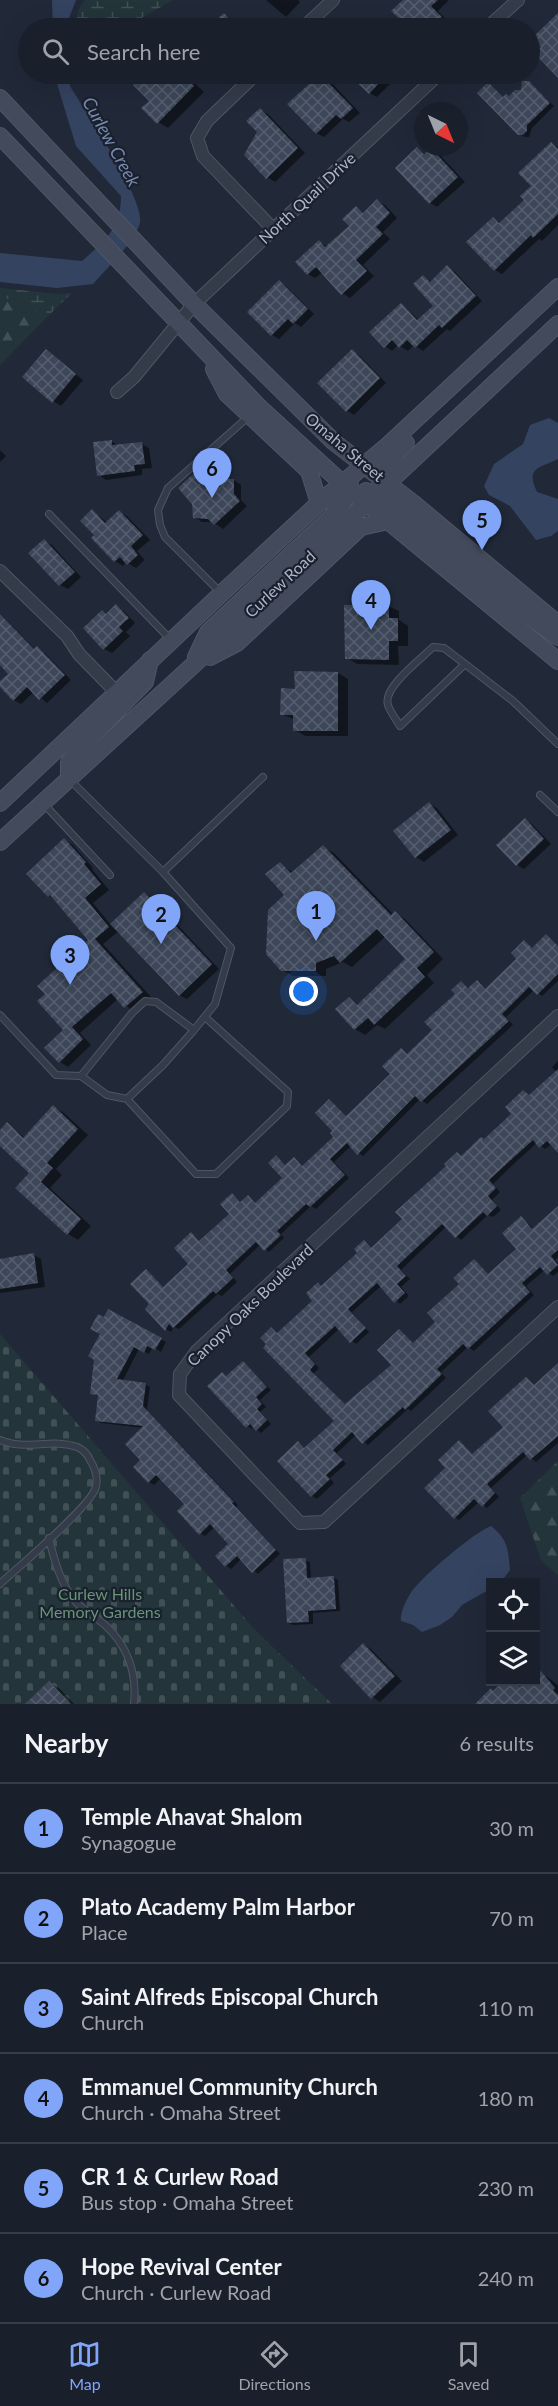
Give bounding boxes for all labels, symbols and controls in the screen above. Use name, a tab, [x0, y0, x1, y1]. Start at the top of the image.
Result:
search box	[18, 18, 540, 84]
icon: search	[39, 35, 72, 68]
text: Search here	[87, 38, 200, 65]
water label: Curlew Creek	[78, 93, 146, 191]
north arrow	[414, 102, 468, 156]
street label: North Quail Drive	[254, 148, 359, 247]
street label: Omaha Street	[302, 408, 389, 485]
pin: 6	[192, 448, 232, 498]
pin: 5	[462, 500, 502, 550]
street label: Curlew Road	[241, 546, 319, 621]
pin: 4	[352, 580, 391, 630]
pin: 1	[296, 892, 336, 941]
pin: 2	[142, 894, 180, 944]
pin: 3	[50, 936, 90, 985]
your location	[289, 977, 318, 1006]
street label: Canopy Oaks Boulevard	[183, 1240, 317, 1370]
map controls	[486, 1578, 540, 1686]
button: locate	[486, 1578, 540, 1632]
park label: Curlew Hills Memory Gardens	[39, 1584, 161, 1621]
button: layers	[486, 1632, 540, 1686]
text: Nearby	[24, 1727, 109, 1759]
text: 6 results	[459, 1731, 534, 1755]
text: Temple Ahavat Shalom	[81, 1803, 303, 1830]
text: 1	[38, 1816, 49, 1840]
text: 30 m	[489, 1816, 534, 1840]
text: Synagogue	[81, 1830, 176, 1854]
text: Plato Academy Palm Harbor	[81, 1893, 355, 1920]
text: 2	[38, 1906, 49, 1930]
text: 70 m	[489, 1906, 534, 1930]
text: Place	[81, 1920, 128, 1944]
text: Saint Alfreds Episcopal Church	[81, 1983, 378, 2010]
text: 3	[38, 1996, 49, 2020]
text: 110 m	[478, 1996, 534, 2020]
text: Church	[81, 2010, 144, 2034]
text: Emmanuel Community Church	[81, 2073, 378, 2100]
text: 4	[38, 2086, 49, 2110]
text: 180 m	[478, 2086, 534, 2110]
text: Church · Omaha Street	[81, 2100, 281, 2124]
text: CR 1 & Curlew Road	[81, 2163, 279, 2190]
text: 5	[38, 2176, 49, 2200]
text: 230 m	[478, 2176, 534, 2200]
text: Bus stop · Omaha Street	[81, 2190, 294, 2214]
text: Hope Revival Center	[81, 2253, 282, 2280]
text: 6	[38, 2266, 49, 2290]
text: 240 m	[478, 2266, 534, 2290]
text: Church · Curlew Road	[81, 2280, 271, 2304]
tab: Map	[68, 2338, 101, 2393]
tab: Directions	[238, 2338, 311, 2393]
tab: Saved	[448, 2338, 489, 2393]

